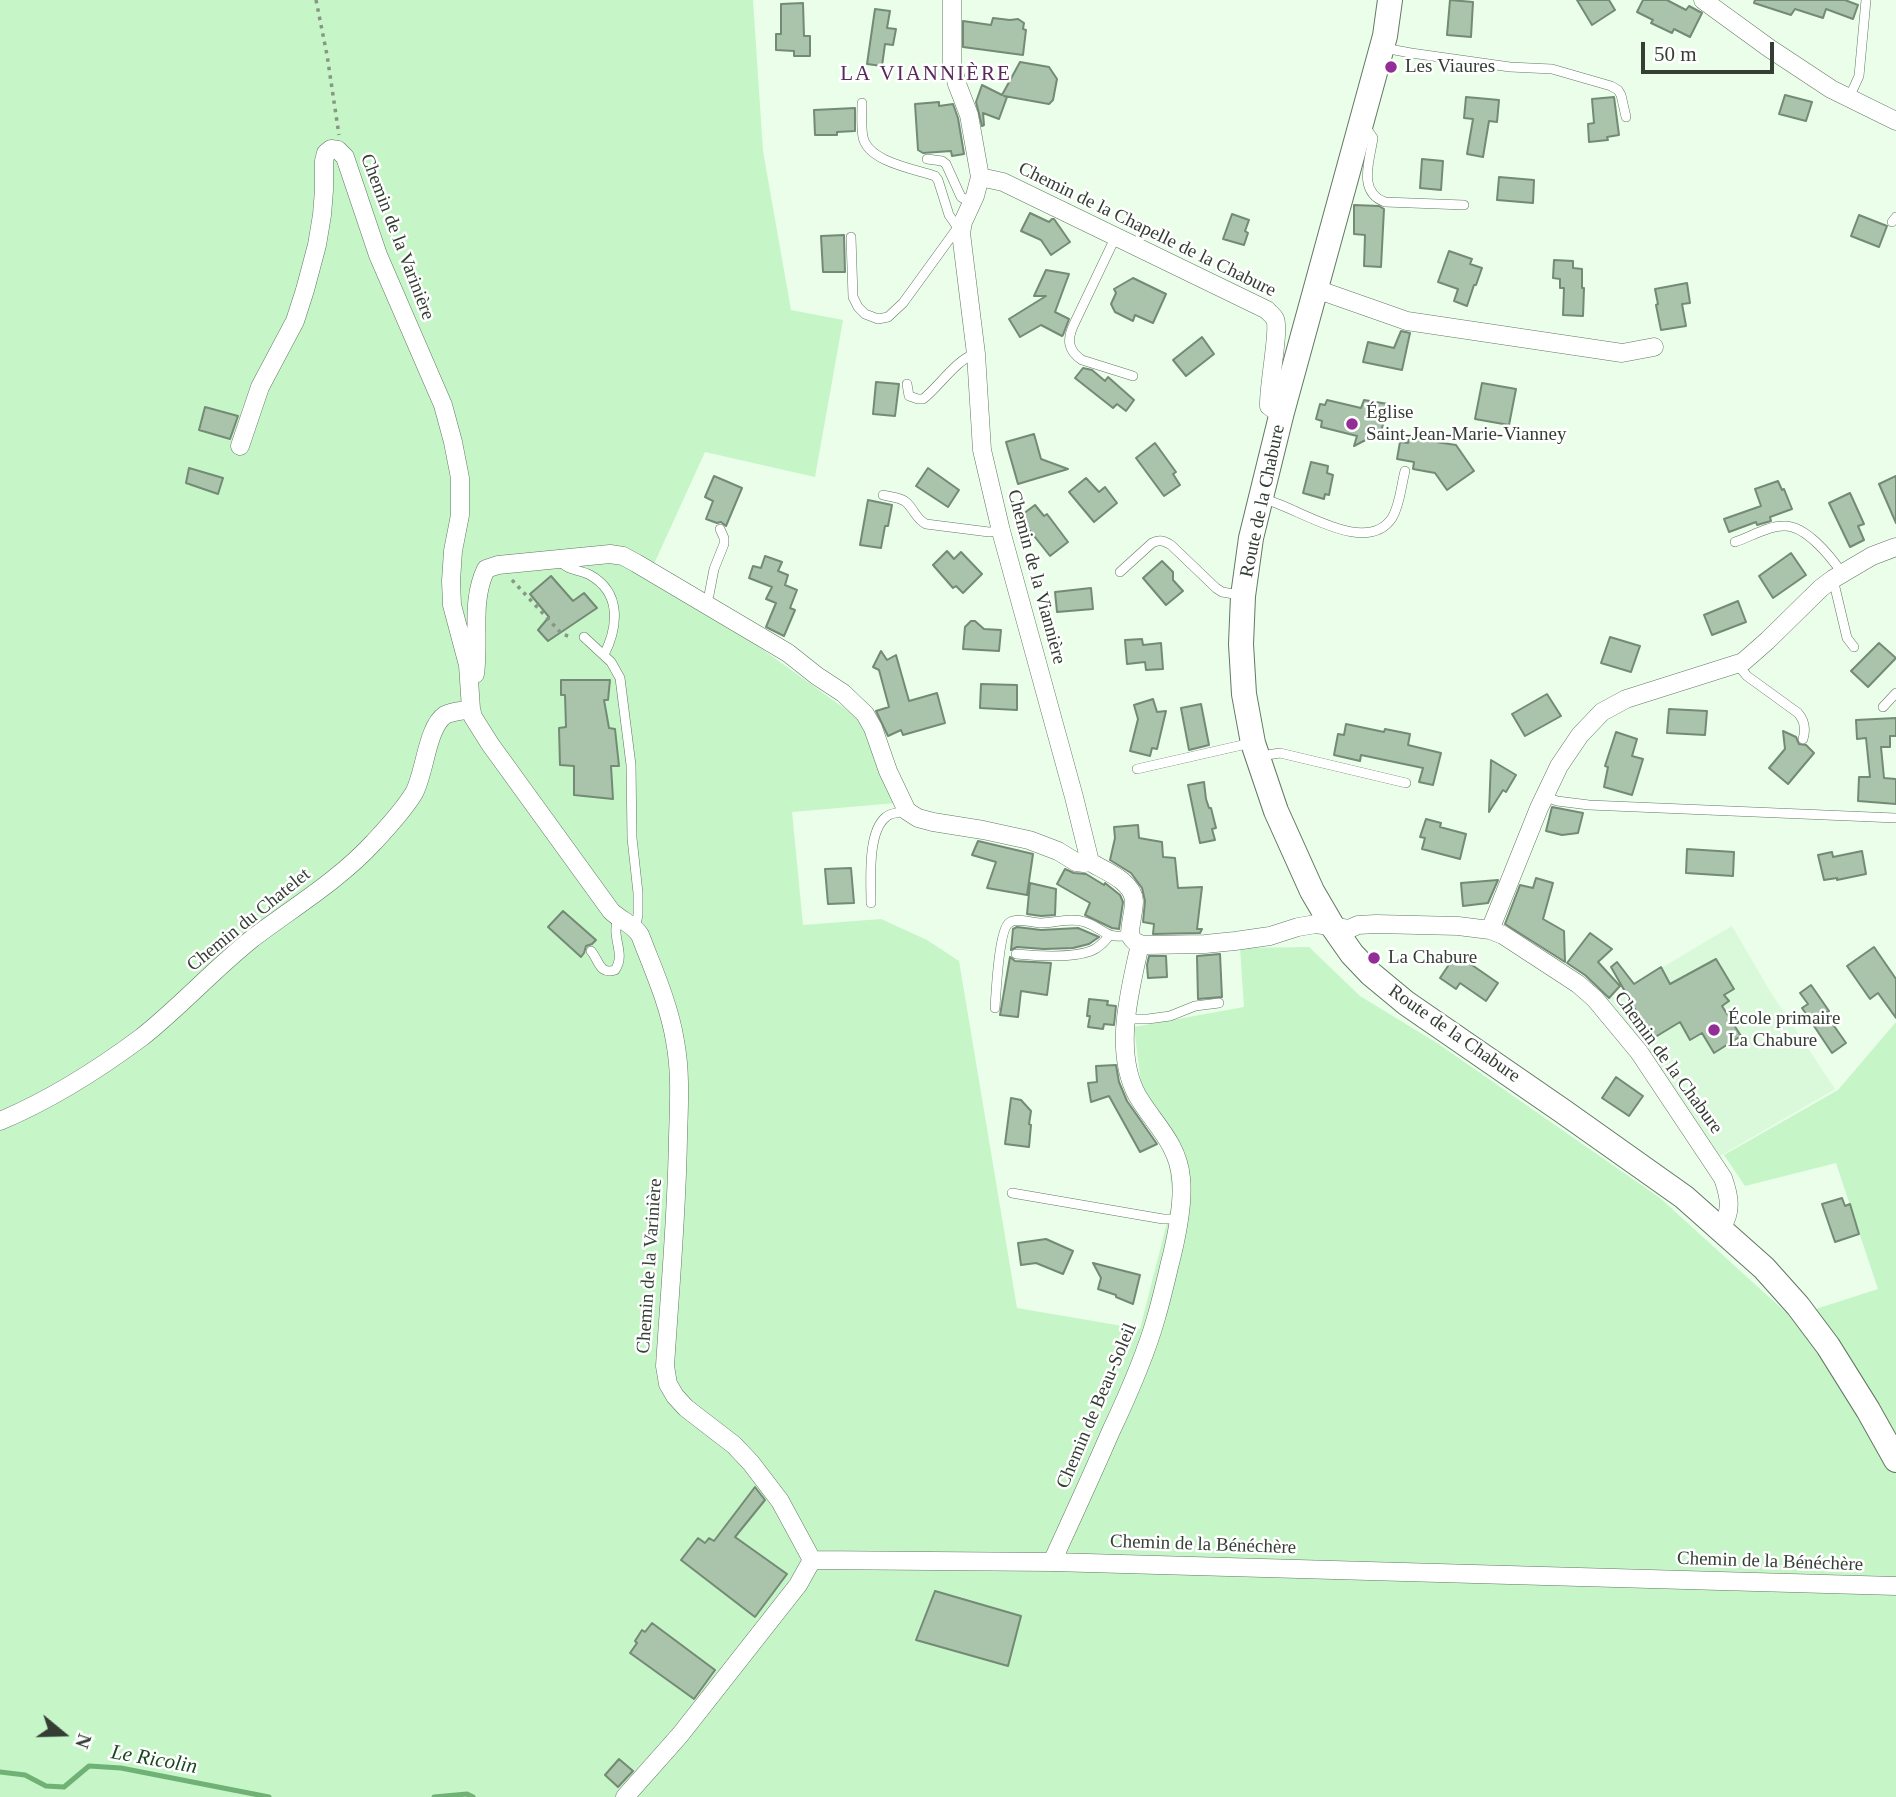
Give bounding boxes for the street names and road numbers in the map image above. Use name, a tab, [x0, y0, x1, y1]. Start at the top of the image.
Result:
street label: Chemin de la Varinière	[355, 151, 439, 323]
street label: Chemin de la Chapelle de la Chabure	[1014, 158, 1280, 302]
street label: Route de la Chabure	[1236, 423, 1290, 579]
street label: Chemin de la Viannière	[1002, 487, 1070, 667]
street label: Chemin du Chatelet	[183, 863, 315, 977]
street label: Route de la Chabure	[1384, 980, 1524, 1088]
street label: Chemin de la Chabure	[1609, 987, 1727, 1139]
street label: Chemin de la Varinière	[633, 1178, 667, 1354]
street label: Chemin de Beau-Soleil	[1052, 1320, 1142, 1492]
street label: Chemin de la Bénéchère	[1110, 1530, 1296, 1560]
street label: Chemin de la Bénéchère	[1677, 1547, 1863, 1577]

